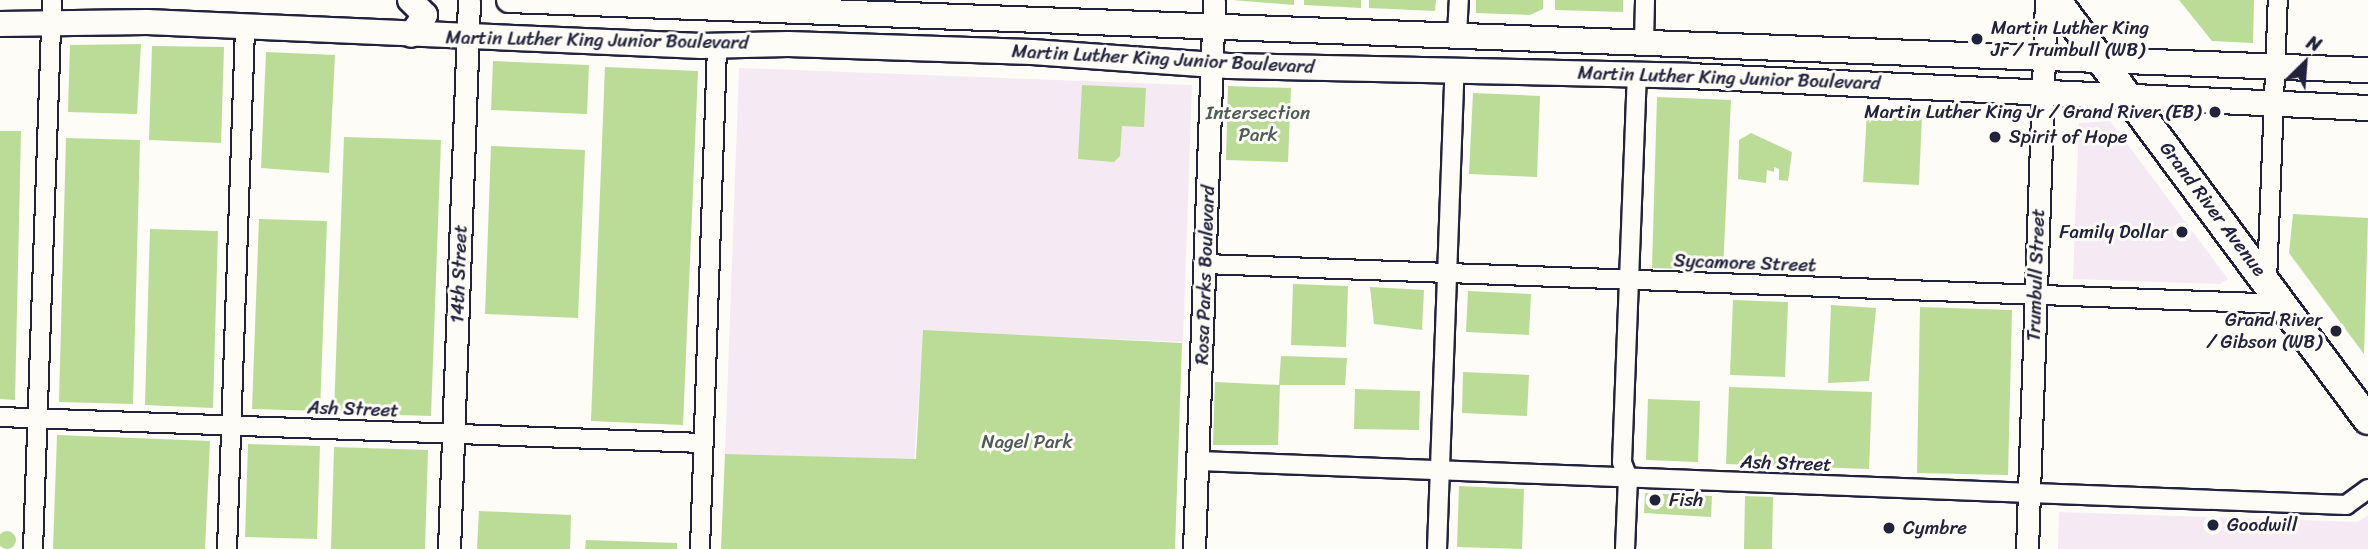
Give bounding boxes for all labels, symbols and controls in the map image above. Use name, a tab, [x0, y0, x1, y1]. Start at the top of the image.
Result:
place label: Martin Luther King Jr / Trumbull (WB)	[1991, 17, 2149, 61]
street label: Martin Luther King Junior Boulevard	[446, 26, 748, 54]
text: N	[2301, 26, 2327, 61]
north arrow	[2270, 28, 2340, 98]
marker: Martin Luther King Jr / Trumbull (WB)	[1969, 31, 1985, 47]
street label: Martin Luther King Junior Boulevard	[1012, 40, 1314, 78]
street label: Martin Luther King Junior Boulevard	[1578, 61, 1880, 95]
place label: Martin Luther King Jr / Grand River (EB)	[1864, 101, 2201, 123]
park label: Intersection Park	[1206, 102, 1310, 146]
marker: Martin Luther King Jr / Grand River (EB)	[2207, 104, 2223, 120]
place label: Spirit of Hope	[2009, 126, 2128, 148]
marker: Spirit of Hope	[1987, 129, 2003, 145]
street label: Grand River Avenue	[2155, 137, 2271, 281]
street label: Rosa Parks Boulevard	[1190, 185, 1220, 365]
street label: Trumbull Street	[2022, 208, 2050, 342]
place label: Family Dollar	[2059, 221, 2168, 243]
street label: 14th Street	[446, 224, 472, 324]
marker: Family Dollar	[2174, 224, 2190, 240]
street label: Sycamore Street	[1674, 249, 1816, 277]
place label: Grand River / Gibson (WB)	[2206, 309, 2322, 353]
marker: Grand River / Gibson (WB)	[2328, 323, 2344, 339]
street label: Ash Street	[307, 396, 399, 422]
park label: Nagel Park	[981, 431, 1073, 453]
street label: Ash Street	[1740, 450, 1832, 476]
place label: Fish	[1669, 489, 1703, 511]
marker: Fish	[1647, 492, 1663, 508]
place label: Goodwill	[2227, 514, 2297, 536]
place label: Cymbre	[1903, 517, 1967, 539]
marker: Goodwill	[2205, 517, 2221, 533]
marker: Cymbre	[1881, 520, 1897, 536]

